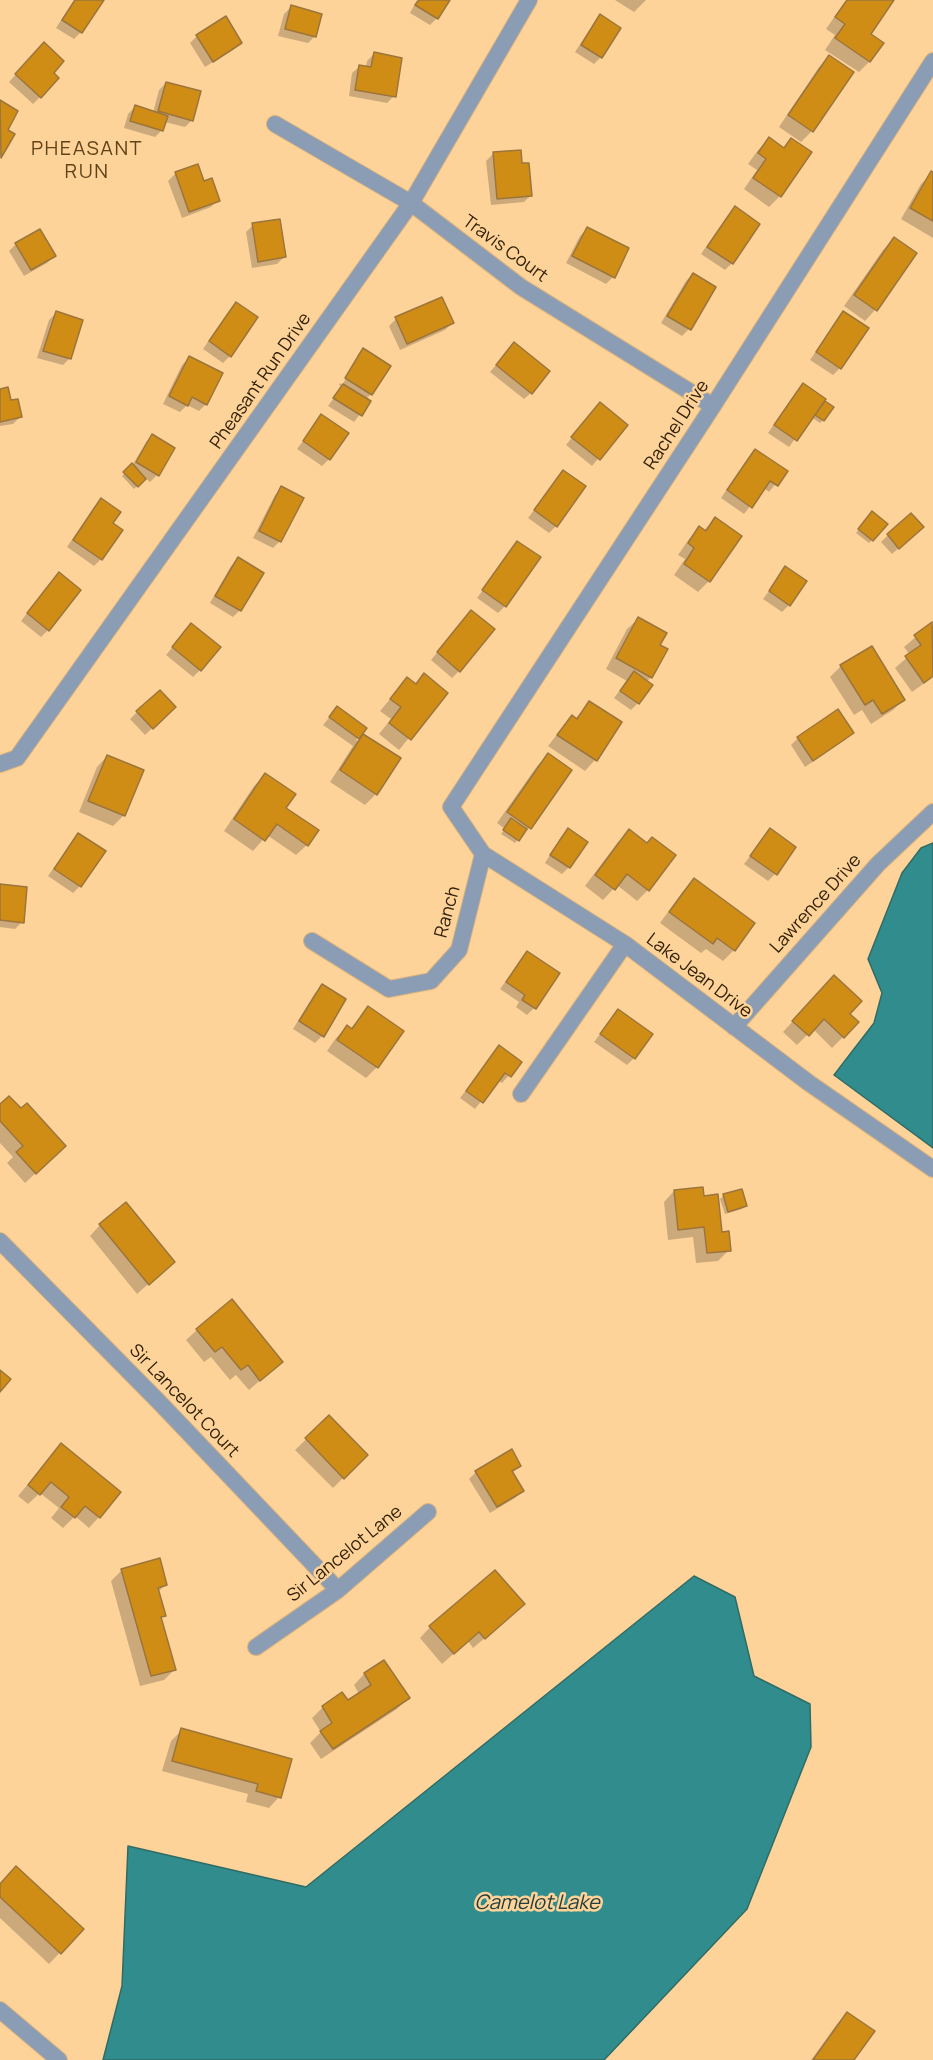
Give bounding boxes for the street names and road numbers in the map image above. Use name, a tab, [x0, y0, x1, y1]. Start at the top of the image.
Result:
street label: Travis Court	[458, 211, 552, 287]
street label: Pheasant Run Drive	[206, 309, 316, 453]
street label: Rachel Drive	[640, 376, 714, 474]
street label: Lawrence Drive	[766, 850, 866, 958]
street label: Ranch	[431, 884, 465, 940]
street label: Lake Jean Drive	[642, 929, 756, 1023]
street label: Sir Lancelot Court	[124, 1340, 244, 1462]
street label: Sir Lancelot Lane	[283, 1501, 407, 1607]

